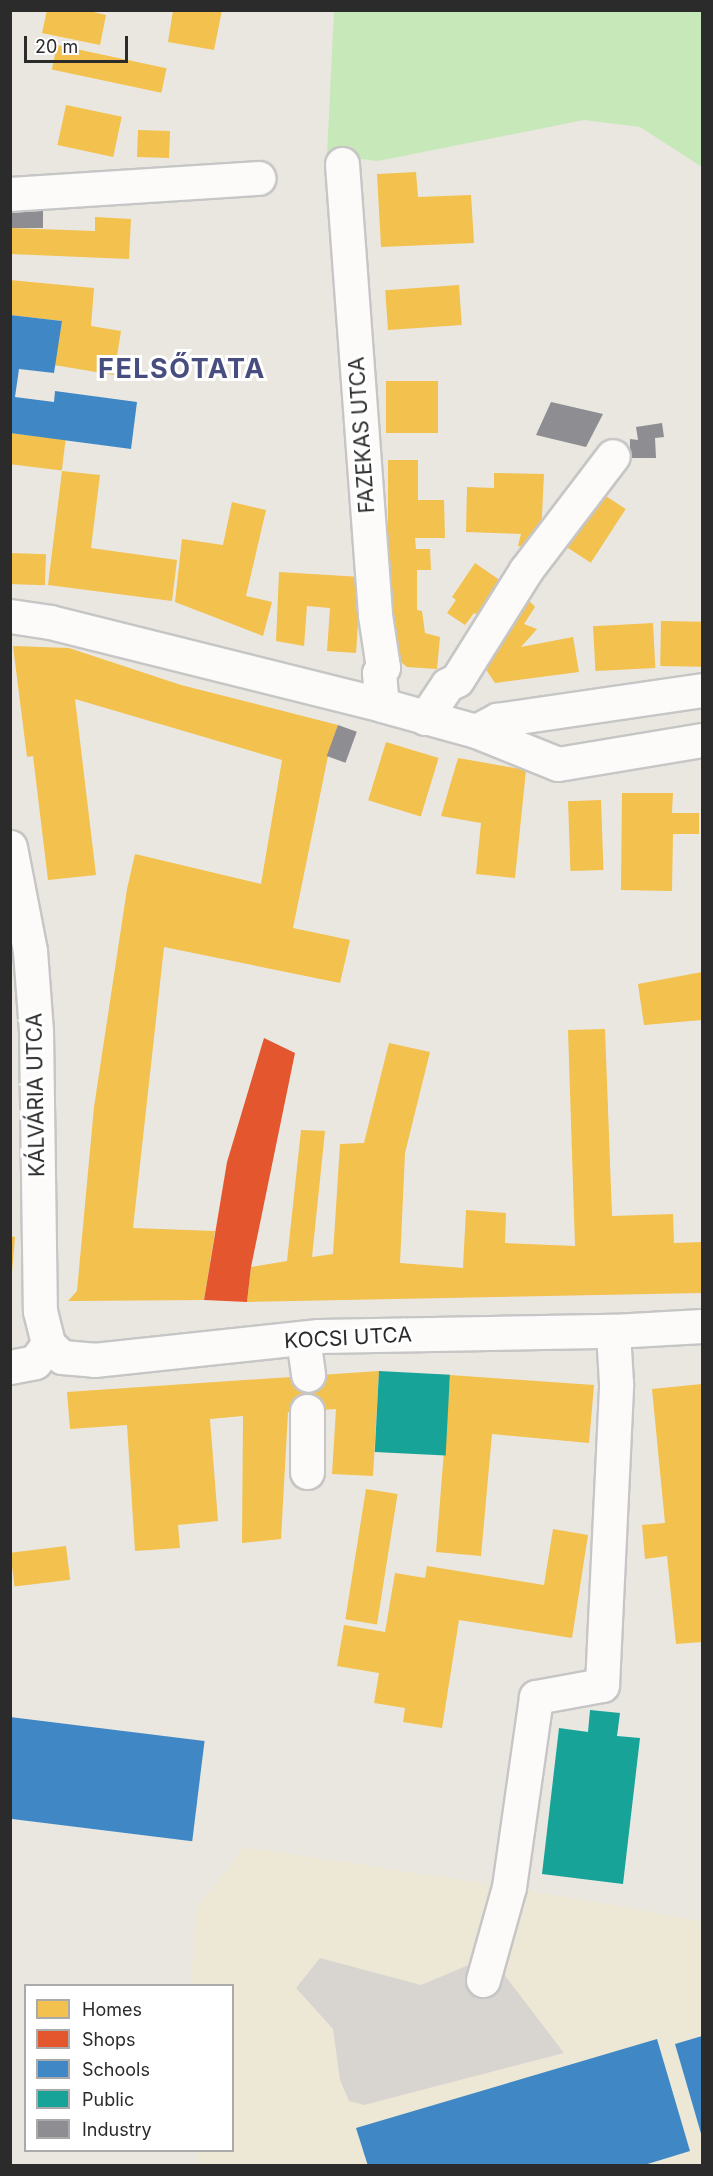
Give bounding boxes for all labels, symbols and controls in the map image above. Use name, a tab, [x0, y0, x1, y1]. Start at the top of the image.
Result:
scale bar	[27, 24, 130, 62]
text: 20 m	[35, 36, 78, 57]
district label: FELSŐTATA	[98, 353, 266, 385]
street label: FAZEKAS UTCA	[344, 356, 380, 514]
street label: KÁLVÁRIA UTCA	[22, 1013, 50, 1177]
street label: KOCSI UTCA	[284, 1322, 412, 1354]
legend	[24, 1984, 234, 2152]
text: Homes	[82, 1999, 142, 2020]
text: Shops	[82, 2029, 136, 2050]
text: Schools	[82, 2059, 150, 2080]
text: Public	[82, 2089, 134, 2110]
text: Industry	[82, 2119, 152, 2140]

